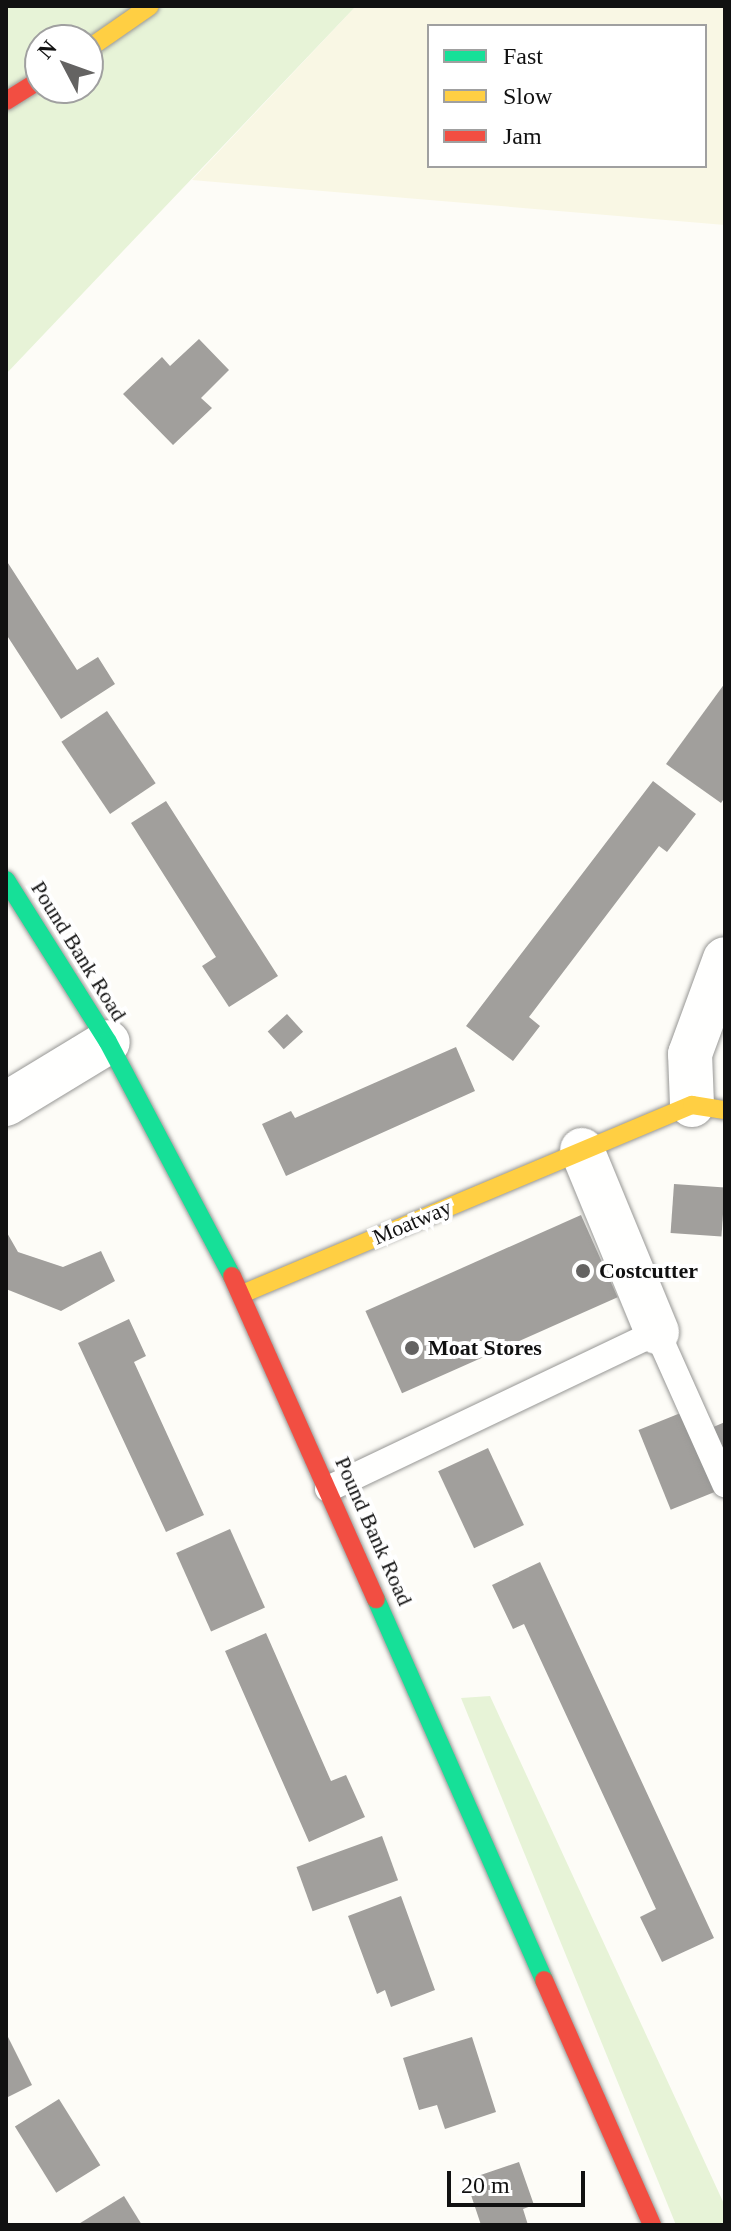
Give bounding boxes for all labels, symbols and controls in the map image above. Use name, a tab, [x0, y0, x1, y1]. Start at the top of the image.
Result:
north arrow	[24, 24, 104, 104]
legend	[427, 24, 707, 168]
text: N	[32, 35, 62, 63]
text: Fast	[503, 43, 543, 69]
text: Slow	[503, 83, 552, 109]
text: Jam	[503, 123, 542, 149]
street label: Pound Bank Road	[25, 876, 133, 1026]
street label: Moatway	[369, 1194, 455, 1250]
place label: Costcutter	[599, 1258, 698, 1284]
marker: Costcutter	[574, 1262, 592, 1280]
place label: Moat Stores	[428, 1335, 542, 1361]
marker: Moat Stores	[403, 1339, 421, 1357]
street label: Pound Bank Road	[329, 1452, 419, 1610]
scale bar	[451, 2155, 589, 2205]
text: 20 m	[461, 2172, 510, 2198]

